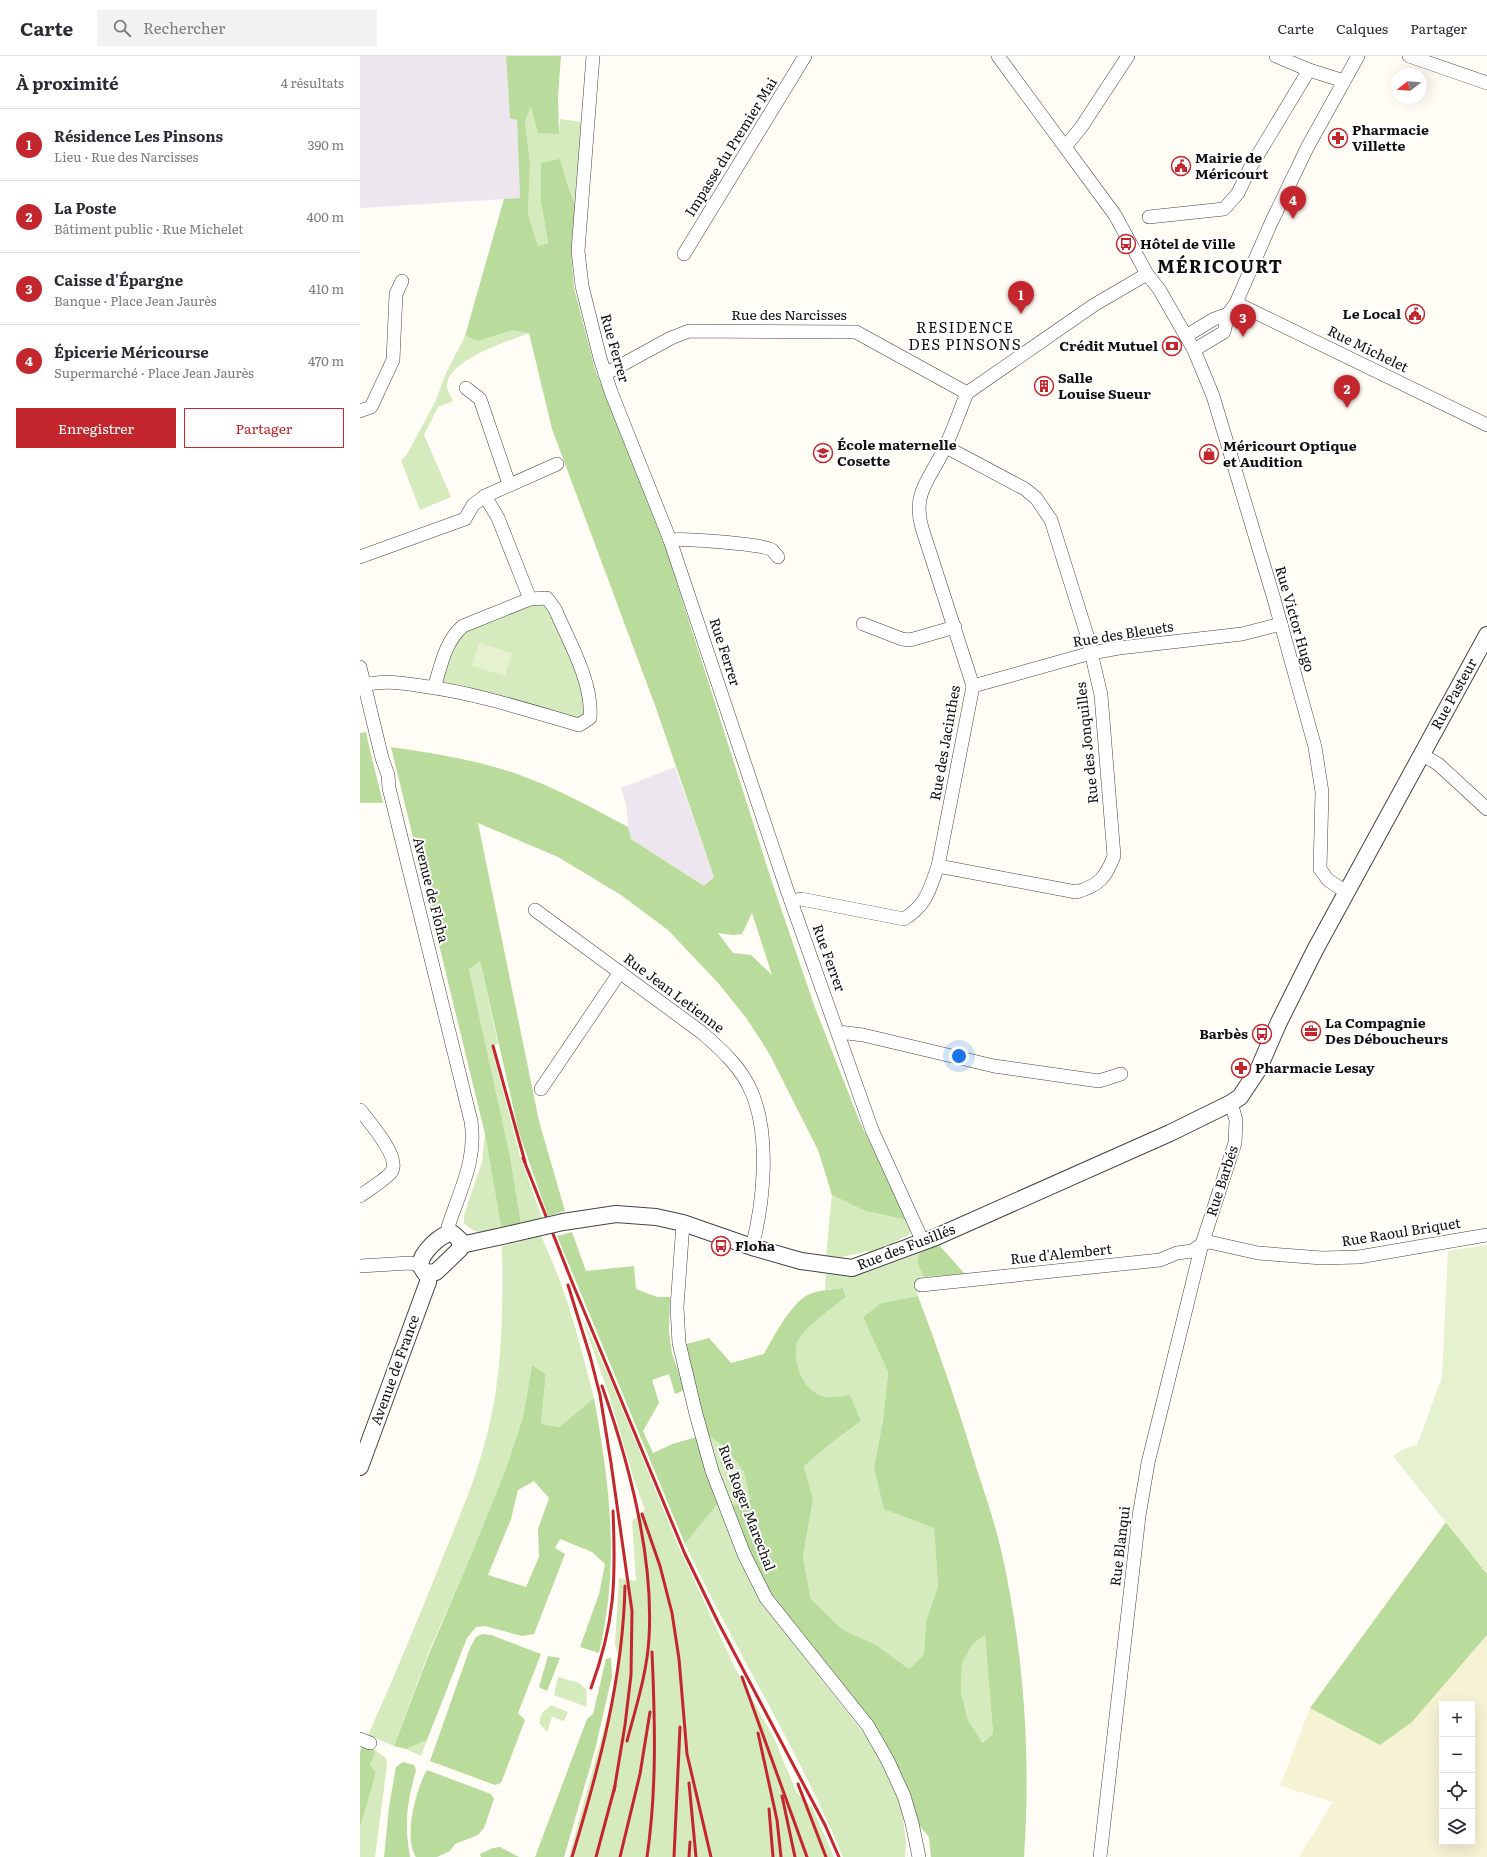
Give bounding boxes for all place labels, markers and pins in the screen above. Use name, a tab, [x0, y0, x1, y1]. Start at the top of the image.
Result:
place label: Pharmacie Villette	[1352, 119, 1429, 155]
pharmacy icon: Pharmacie Villette	[1327, 127, 1349, 149]
place label: Mairie de Méricourt	[1195, 147, 1269, 183]
public building icon: Mairie de Méricourt	[1170, 155, 1192, 177]
pin: 4	[1280, 186, 1306, 219]
bus stop icon: Hôtel de Ville	[1115, 233, 1137, 255]
place label: Hôtel de Ville	[1140, 233, 1236, 253]
pin: 1	[1008, 281, 1034, 314]
place label: Le Local	[1343, 303, 1401, 323]
public building icon: Le Local	[1404, 303, 1426, 325]
pin: 3	[1230, 304, 1256, 337]
place label: Crédit Mutuel	[1059, 335, 1158, 355]
bank icon: Crédit Mutuel	[1161, 335, 1183, 357]
place label: Salle Louise Sueur	[1058, 367, 1151, 403]
building icon: Salle Louise Sueur	[1033, 375, 1055, 397]
pin: 2	[1334, 375, 1360, 408]
place label: École maternelle Cosette	[837, 434, 957, 470]
place label: Méricourt Optique et Audition	[1223, 435, 1357, 471]
school or university icon: École maternelle Cosette	[812, 442, 834, 464]
shop icon: Méricourt Optique et Audition	[1198, 443, 1220, 465]
place label: La Compagnie Des Déboucheurs	[1325, 1012, 1448, 1048]
office icon: La Compagnie Des Déboucheurs	[1300, 1020, 1322, 1042]
place label: Barbès	[1199, 1023, 1248, 1043]
bus stop icon: Barbès	[1251, 1023, 1273, 1045]
pharmacy icon: Pharmacie Lesay	[1230, 1057, 1252, 1079]
place label: Pharmacie Lesay	[1255, 1057, 1375, 1077]
bus stop icon: Floha	[710, 1235, 732, 1257]
place label: Floha	[735, 1235, 776, 1255]

